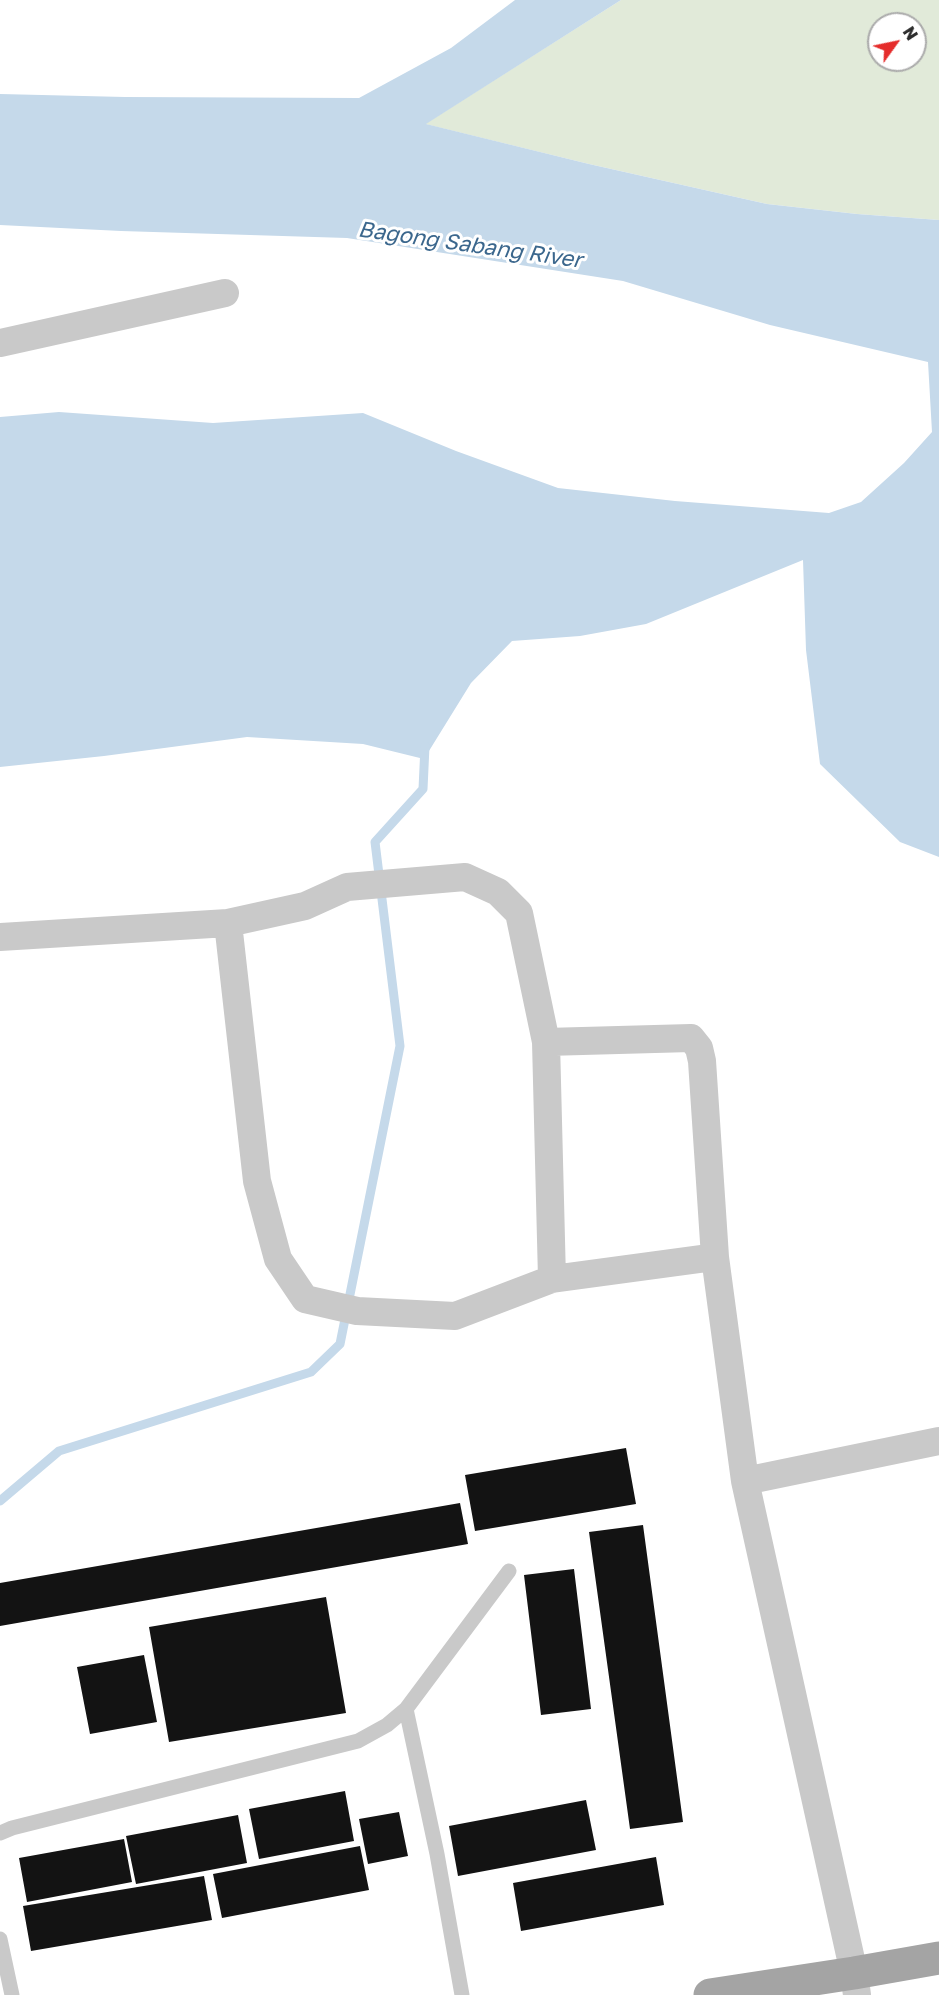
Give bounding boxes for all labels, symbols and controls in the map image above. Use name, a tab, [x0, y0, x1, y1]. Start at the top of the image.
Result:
north arrow	[867, 12, 927, 72]
text: N	[899, 23, 922, 44]
water label: Bagong Sabang River	[356, 216, 584, 274]

